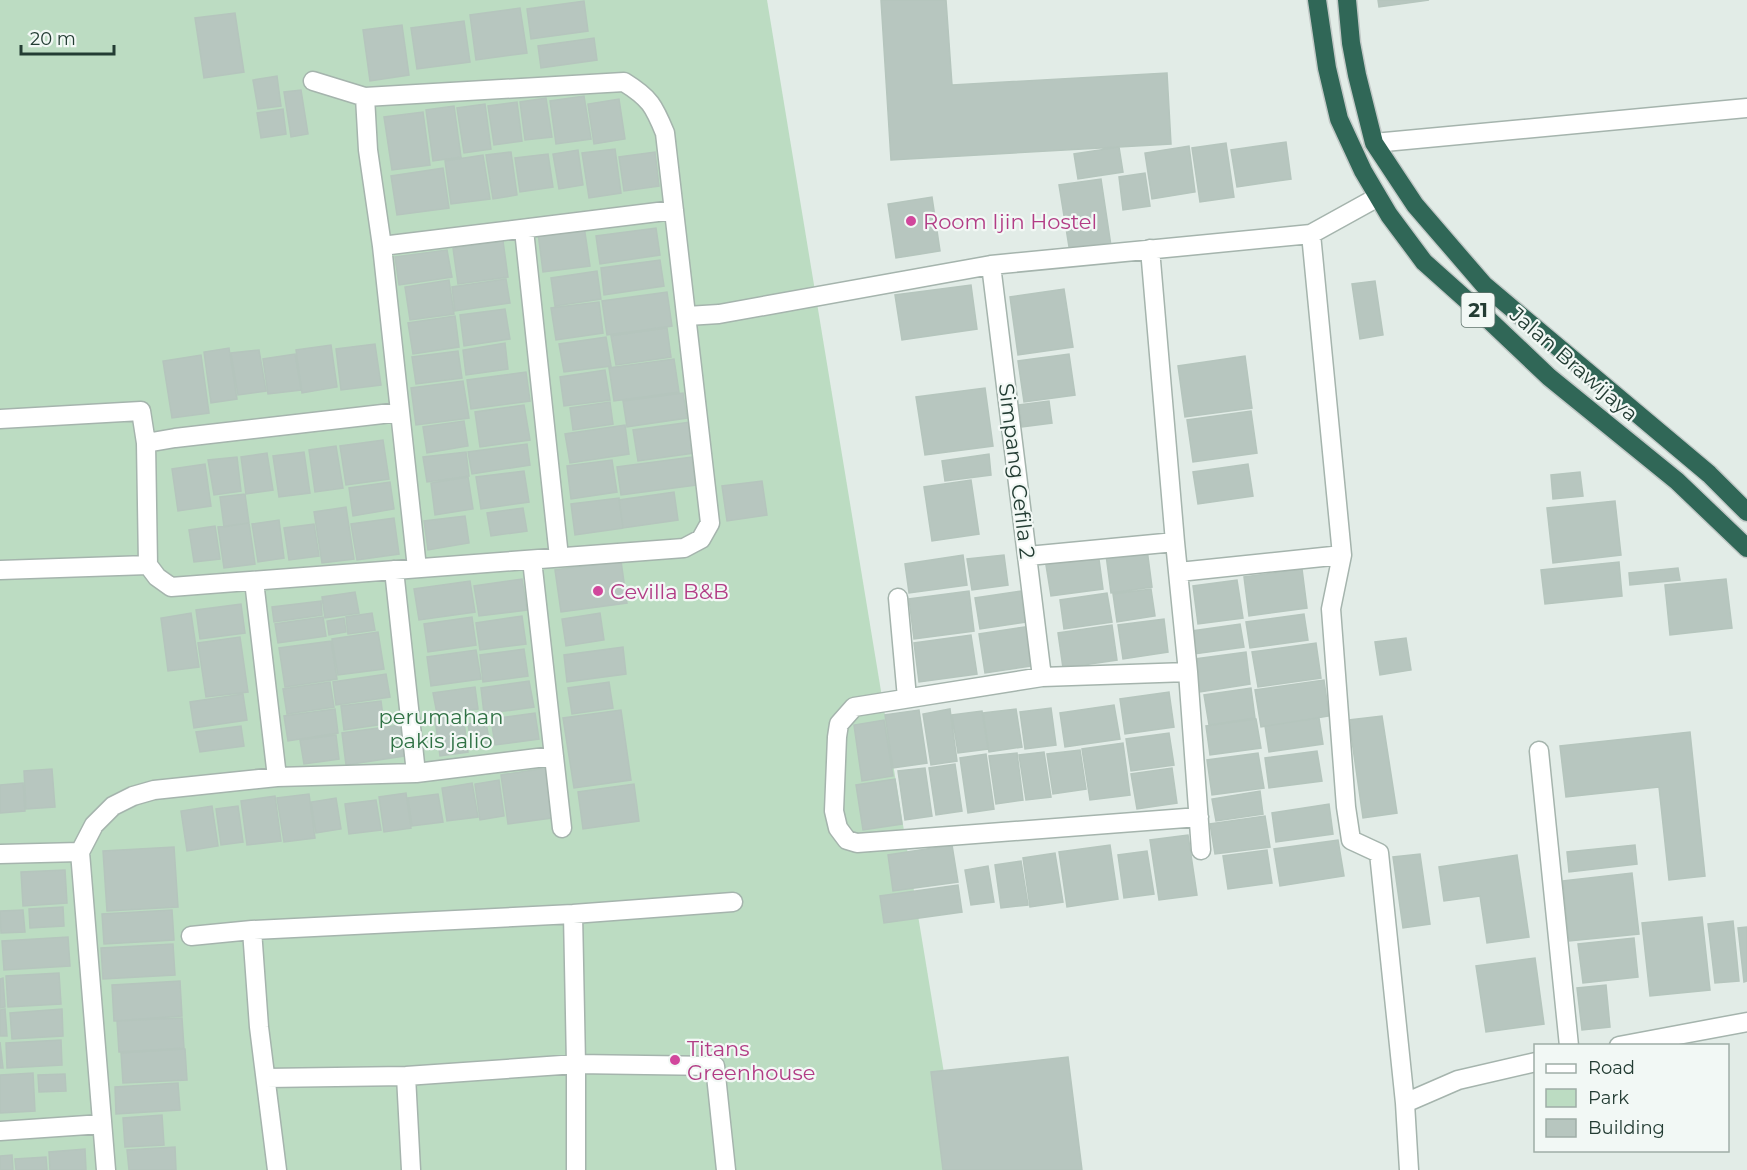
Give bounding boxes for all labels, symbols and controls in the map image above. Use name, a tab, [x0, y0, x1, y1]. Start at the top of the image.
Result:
scale bar	[21, 18, 114, 56]
text: 20 m	[30, 28, 76, 50]
place label: Room Ijin Hostel	[923, 209, 1097, 234]
marker: Room Ijin Hostel	[904, 214, 918, 228]
road number: 21	[1462, 293, 1494, 327]
street label: Jalan Brawijaya	[1504, 301, 1643, 426]
street label: Simpang Cefila 2	[994, 382, 1040, 560]
place label: Cevilla B&B	[610, 579, 729, 604]
marker: Cevilla B&B	[591, 584, 605, 598]
park label: perumahan pakis jalio	[379, 704, 503, 753]
place label: Titans Greenhouse	[687, 1036, 815, 1085]
legend	[1534, 1044, 1729, 1152]
marker: Titans Greenhouse	[668, 1053, 682, 1067]
text: Road	[1588, 1057, 1635, 1079]
text: Park	[1588, 1087, 1629, 1109]
text: Building	[1588, 1117, 1665, 1139]

